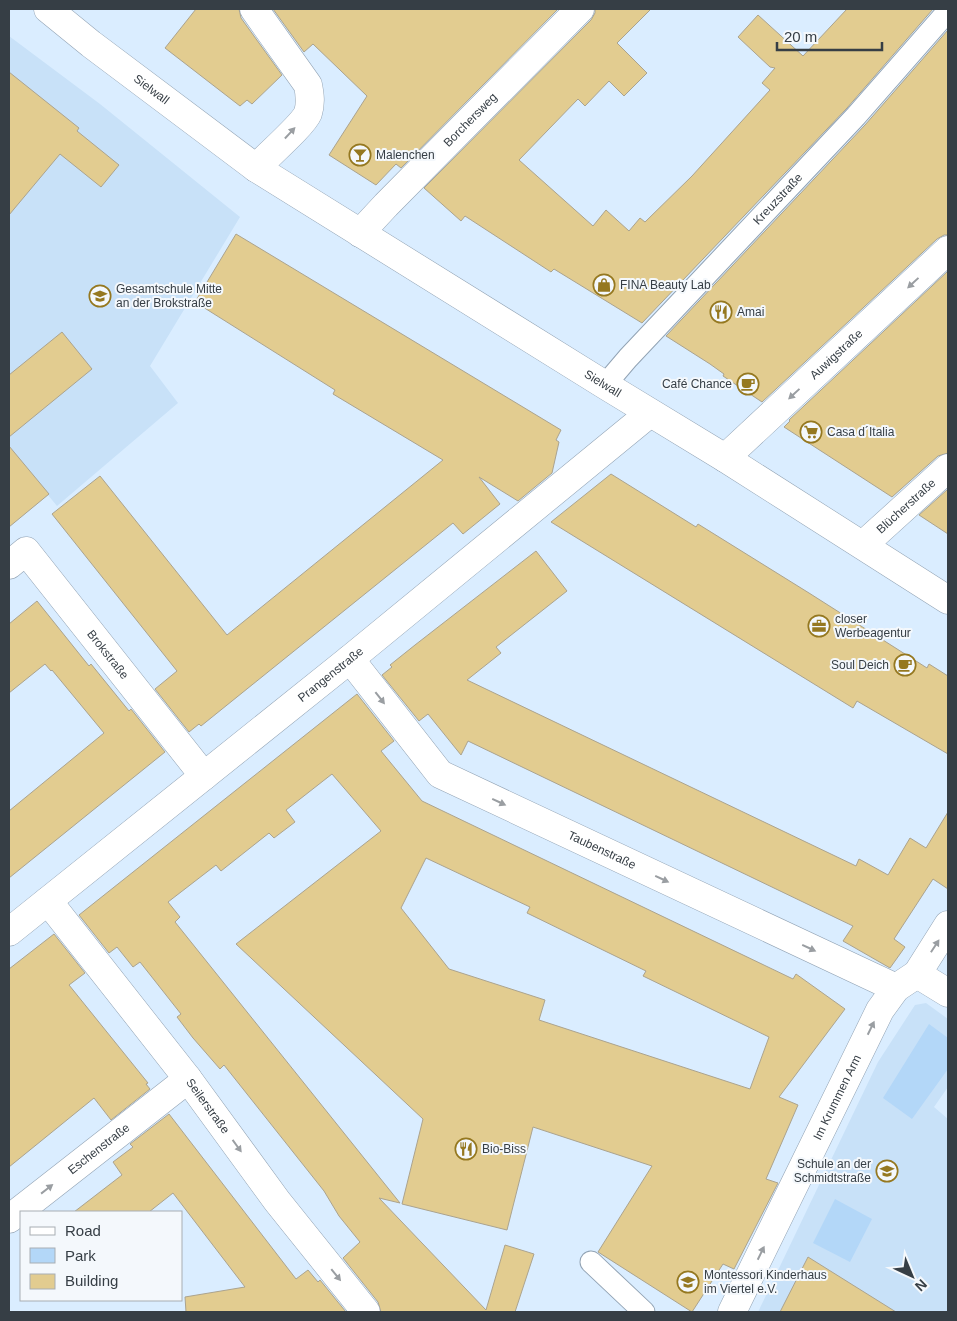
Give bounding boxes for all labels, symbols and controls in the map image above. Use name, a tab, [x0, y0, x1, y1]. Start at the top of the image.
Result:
scale bar	[777, 20, 882, 52]
text: 20 m	[784, 28, 817, 45]
street label: Sielwall	[131, 72, 172, 107]
street label: Borchersweg	[441, 90, 500, 150]
one-way arrow	[284, 128, 296, 140]
bar icon: Malenchen	[348, 143, 372, 167]
place label: Malenchen	[376, 148, 435, 162]
street label: Kreuzstraße	[750, 170, 806, 228]
shop icon: FINA Beauty Lab	[592, 273, 616, 297]
place label: FINA Beauty Lab	[620, 278, 711, 292]
one-way arrow	[906, 278, 919, 289]
place label: Gesamtschule Mitte an der Brokstraße	[116, 282, 222, 310]
school or university icon: Gesamtschule Mitte an der Brokstraße	[88, 284, 112, 308]
restaurant icon: Amai	[709, 300, 733, 324]
place label: Amai	[737, 305, 764, 319]
street label: Auwigstraße	[807, 326, 866, 382]
street label: Sielwall	[582, 367, 624, 400]
cafe icon: Café Chance	[736, 372, 760, 396]
place label: Café Chance	[662, 377, 732, 391]
one-way arrow	[788, 388, 800, 400]
supermarket icon: Casa d´Italia	[799, 420, 823, 444]
place label: Casa d´Italia	[827, 425, 895, 439]
street label: Blücherstraße	[874, 476, 939, 536]
place label: closer Werbeagentur	[835, 612, 911, 640]
office icon: closer Werbeagentur	[807, 614, 831, 638]
street label: Brokstraße	[84, 627, 132, 682]
street label: Prangenstraße	[295, 644, 366, 705]
cafe icon: Soul Deich	[893, 653, 917, 677]
place label: Soul Deich	[831, 658, 889, 672]
one-way arrow	[375, 691, 386, 704]
one-way arrow	[492, 798, 507, 806]
street label: Taubenstraße	[566, 828, 639, 872]
one-way arrow	[655, 875, 669, 883]
one-way arrow	[930, 939, 940, 952]
one-way arrow	[802, 943, 817, 952]
one-way arrow	[867, 1021, 876, 1036]
street label: Im Krummen Arm	[810, 1052, 864, 1142]
street label: Seilerstraße	[183, 1076, 233, 1137]
street label: Eschenstraße	[65, 1120, 133, 1177]
restaurant icon: Bio-Biss	[454, 1137, 478, 1161]
one-way arrow	[232, 1139, 242, 1153]
place label: Bio-Biss	[482, 1142, 526, 1156]
place label: Schule an der Schmidtstraße	[794, 1157, 871, 1185]
school or university icon: Schule an der Schmidtstraße	[875, 1159, 899, 1183]
one-way arrow	[40, 1184, 54, 1194]
legend	[20, 1211, 182, 1301]
text: Road	[65, 1222, 101, 1239]
one-way arrow	[757, 1246, 765, 1260]
text: Park	[65, 1247, 96, 1264]
north arrow	[887, 1251, 937, 1301]
one-way arrow	[331, 1268, 342, 1281]
place label: Montessori Kinderhaus im Viertel e.V.	[704, 1268, 827, 1296]
school or university icon: Montessori Kinderhaus im Viertel e.V.	[676, 1270, 700, 1294]
text: Building	[65, 1272, 118, 1289]
text: N	[912, 1276, 930, 1295]

